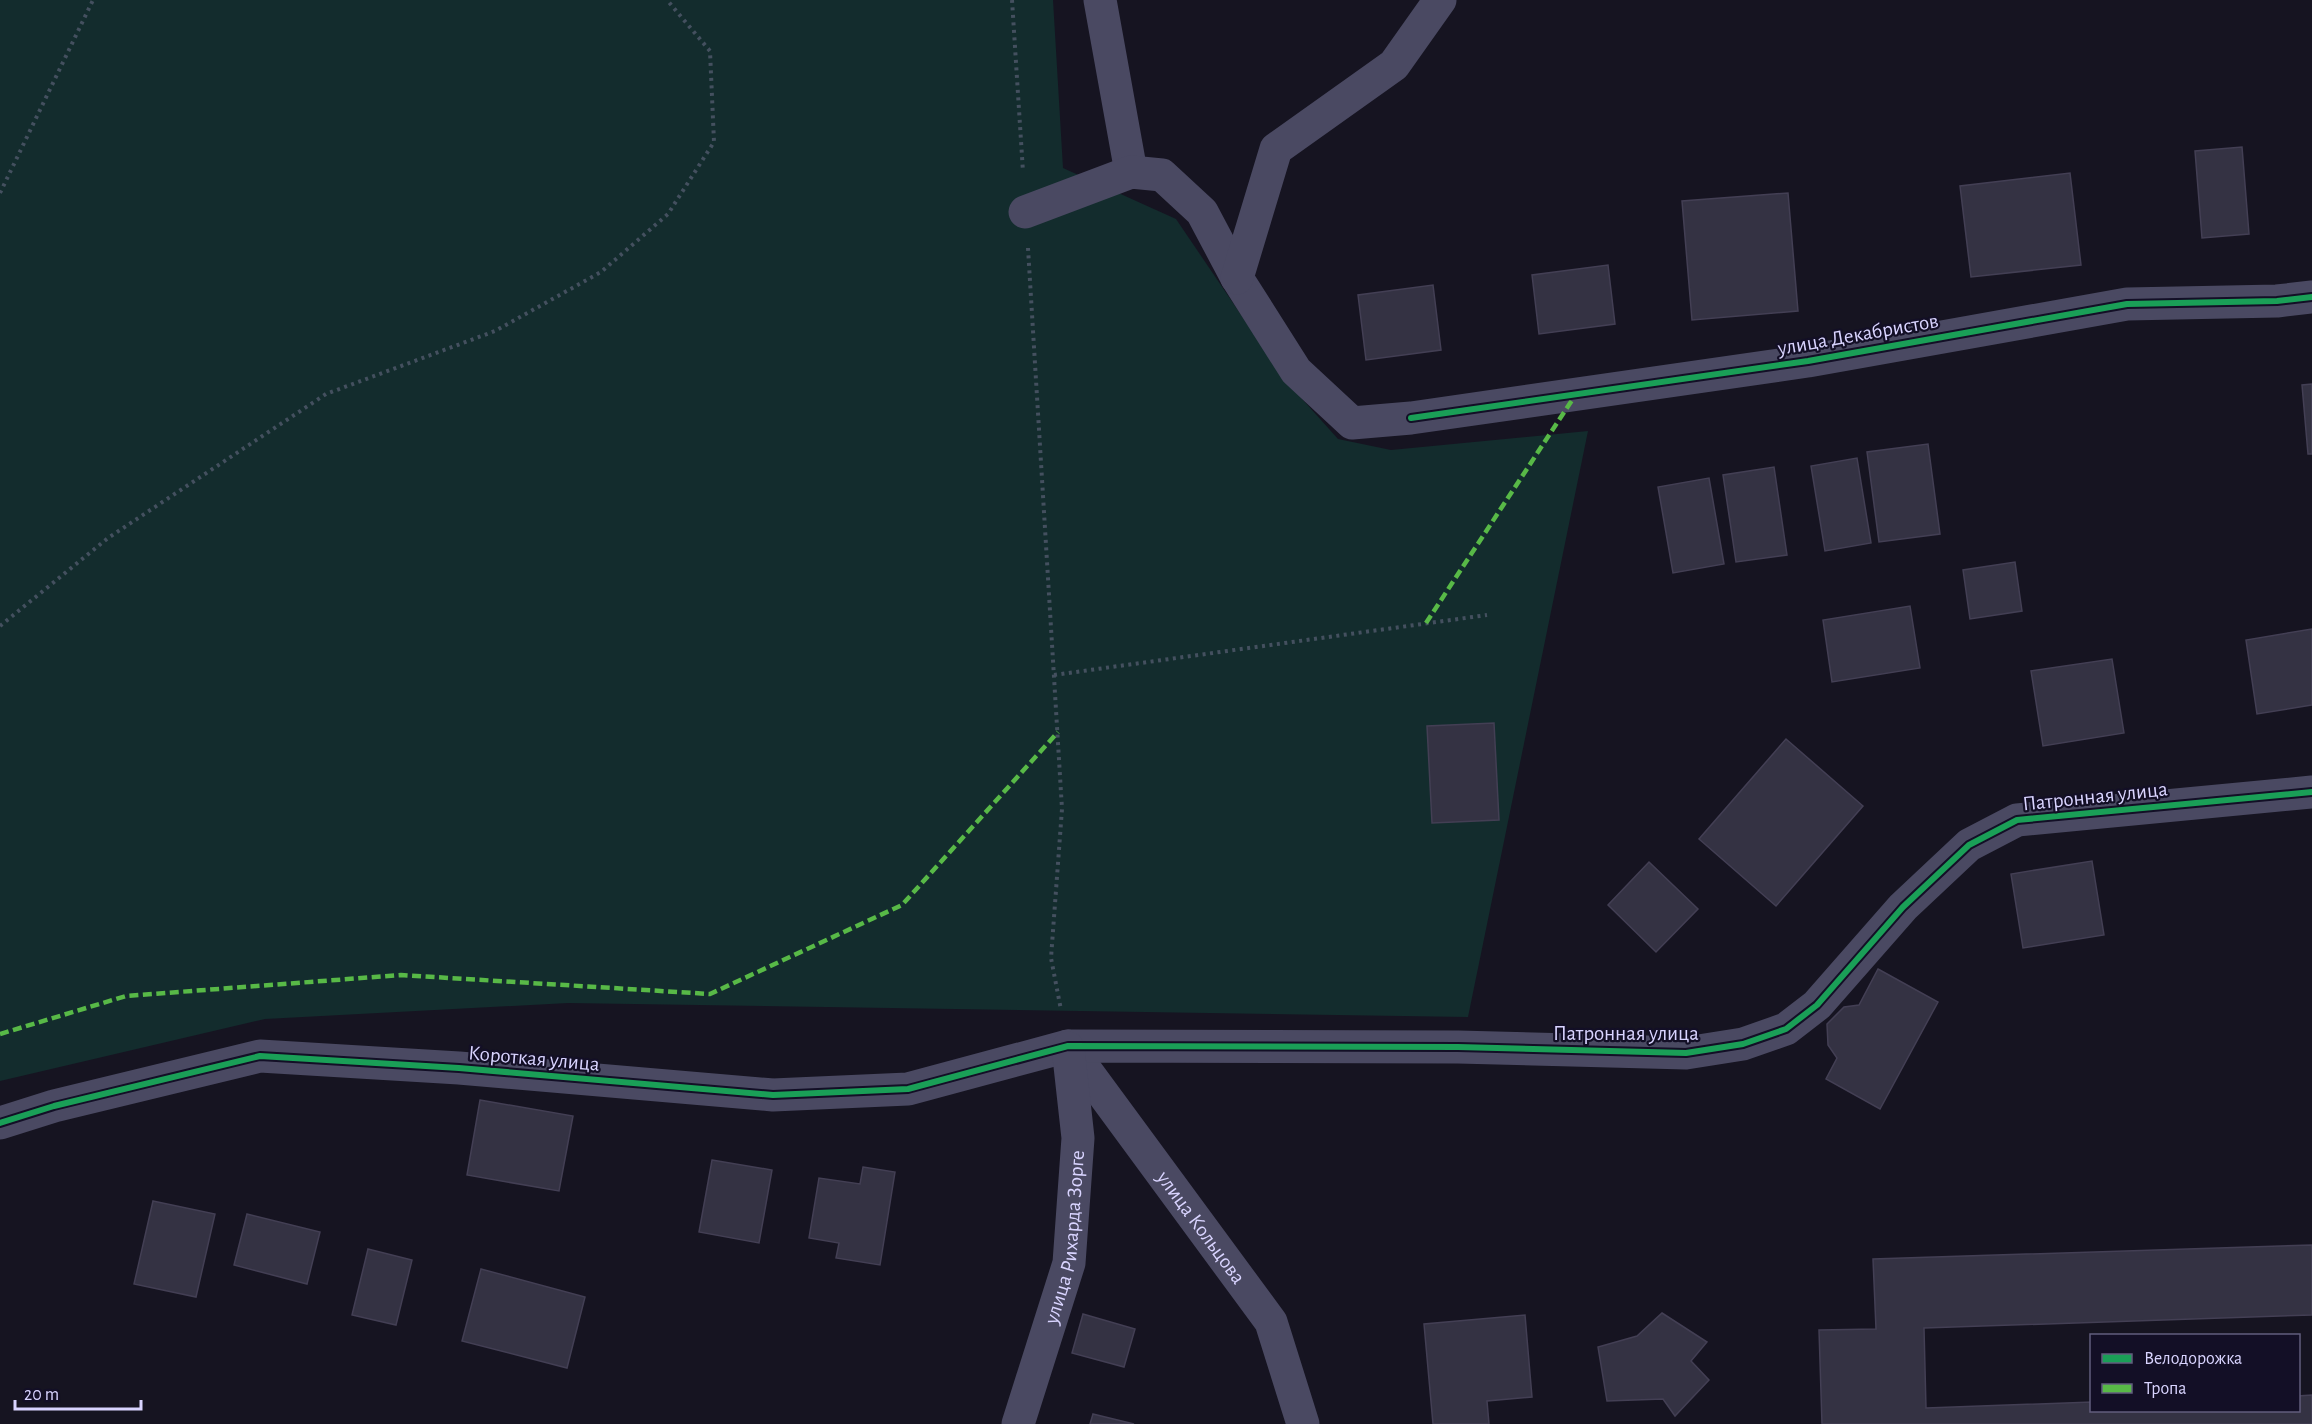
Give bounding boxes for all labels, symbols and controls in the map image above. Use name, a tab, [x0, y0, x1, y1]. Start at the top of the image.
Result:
street label: улица Декабристов	[1775, 310, 1940, 359]
street label: Патронная улица	[2021, 778, 2169, 815]
street label: Патронная улица	[1553, 1023, 1699, 1044]
street label: Короткая улица	[467, 1042, 601, 1075]
street label: улица Рихарда Зорге	[1040, 1149, 1088, 1327]
street label: улица Кольцова	[1152, 1166, 1249, 1288]
legend	[2090, 1334, 2300, 1412]
text: Велодорожка	[2144, 1350, 2242, 1368]
scale bar	[15, 1373, 141, 1411]
text: Тропа	[2144, 1380, 2187, 1398]
text: 20 m	[24, 1386, 59, 1404]

